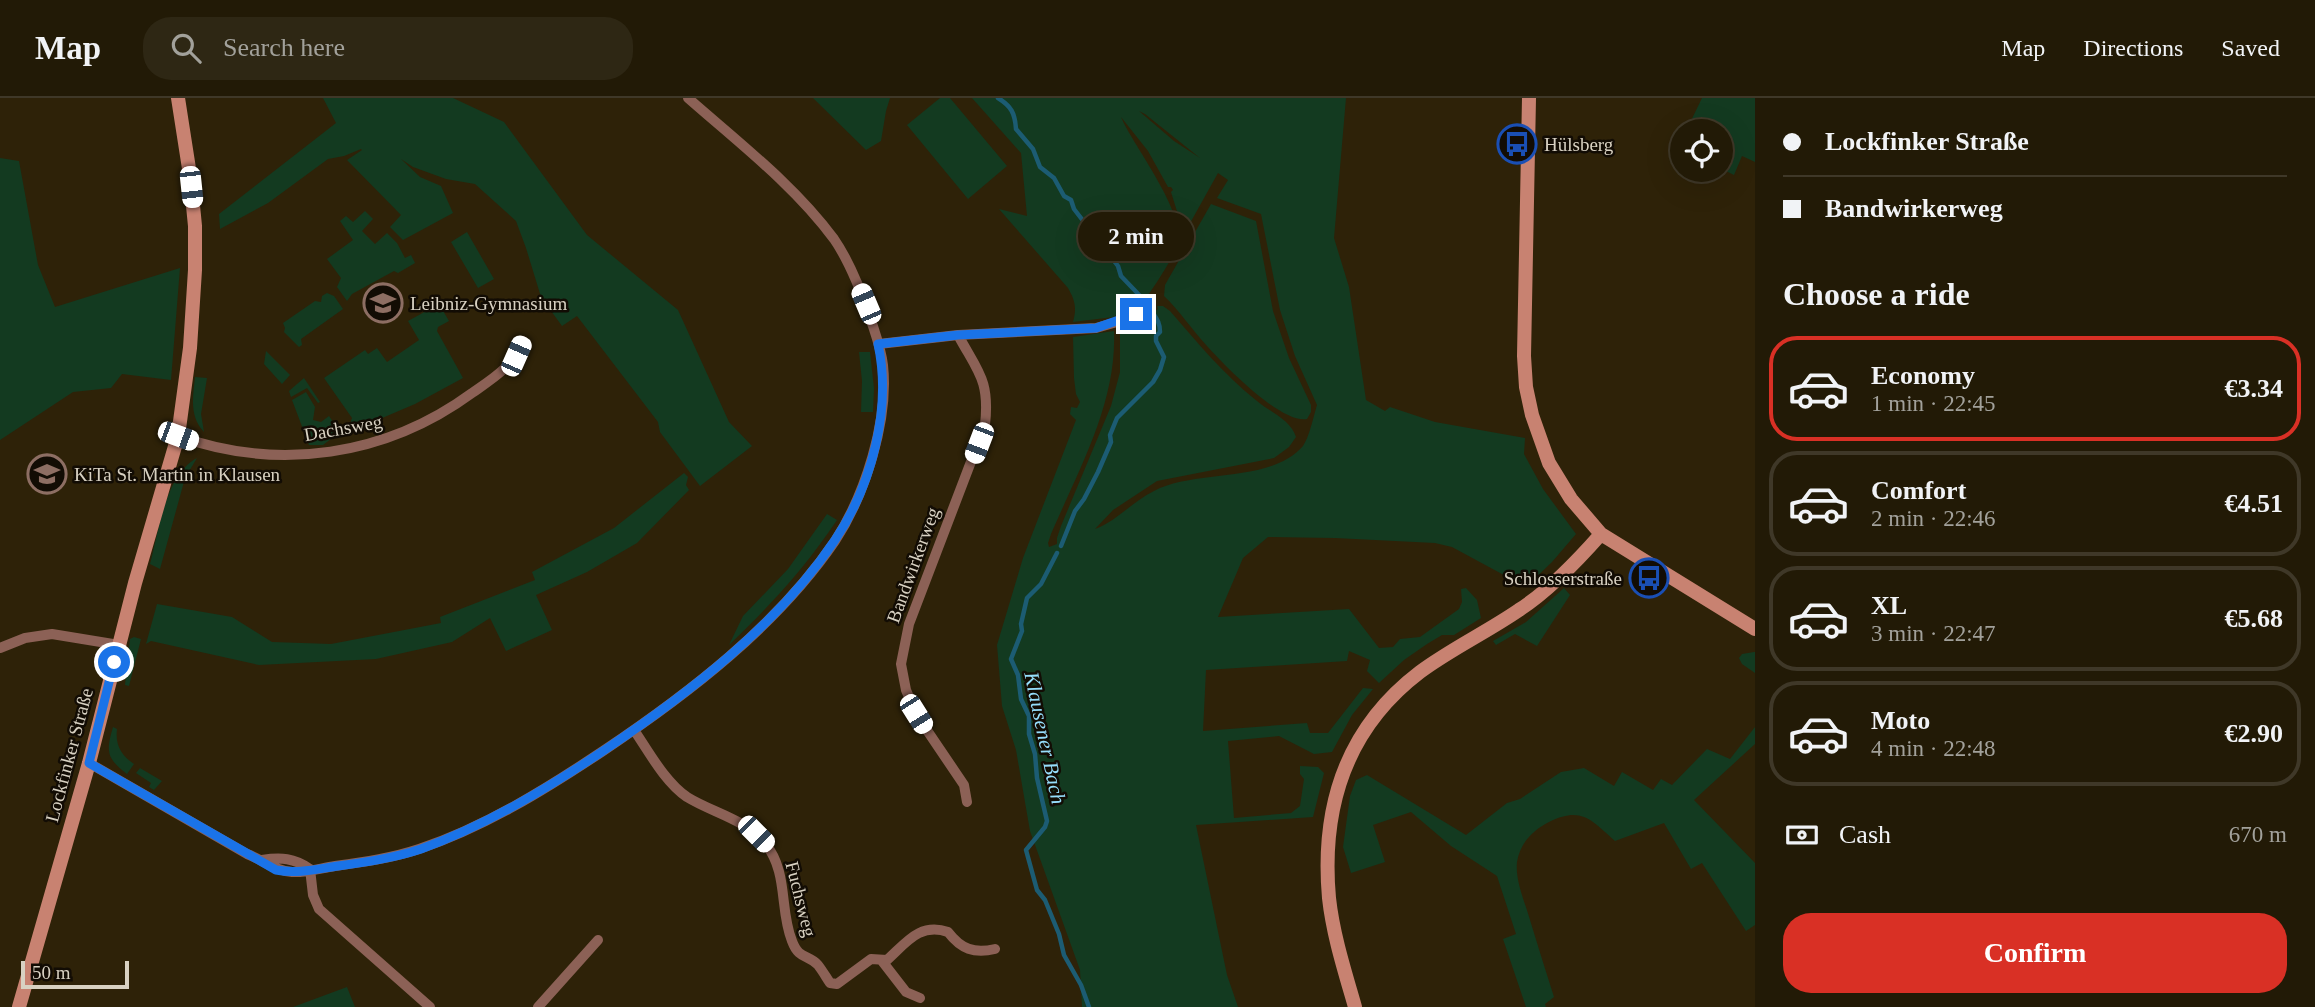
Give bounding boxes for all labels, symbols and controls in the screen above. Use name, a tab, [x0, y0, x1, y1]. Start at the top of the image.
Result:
search box	[143, 17, 633, 80]
icon: search	[167, 29, 205, 67]
text: Map	[35, 30, 101, 66]
text: Search here	[223, 33, 345, 62]
text: Map	[2001, 35, 2045, 61]
text: Directions	[2083, 35, 2183, 61]
text: Saved	[2221, 35, 2280, 61]
map controls	[1670, 119, 1733, 182]
button: locate	[1670, 119, 1733, 182]
bus stop icon: Hülsberg	[1496, 123, 1538, 165]
text: Lockfinker Straße	[1825, 127, 2029, 156]
place label: Hülsberg	[1544, 134, 1614, 155]
car	[179, 165, 204, 209]
text: Bandwirkerweg	[1825, 194, 2003, 223]
callout: 2 min	[1078, 212, 1194, 262]
text: 2 min	[1108, 224, 1164, 249]
text: Choose a ride	[1783, 276, 1970, 312]
car	[849, 281, 884, 327]
school or university icon: Leibniz-Gymnasium	[362, 282, 404, 324]
place label: Leibniz-Gymnasium	[410, 293, 567, 314]
route end	[1120, 298, 1152, 330]
car	[498, 333, 535, 379]
icon: car	[1787, 357, 1850, 420]
text: Economy	[1871, 361, 1975, 390]
text: €3.34	[2225, 374, 2283, 403]
text: 1 min · 22:45	[1871, 391, 1996, 416]
street label: Dachsweg	[302, 411, 384, 445]
car	[155, 419, 202, 453]
car	[962, 420, 997, 466]
school or university icon: KiTa St. Martin in Klausen	[26, 453, 68, 495]
place label: KiTa St. Martin in Klausen	[74, 464, 281, 485]
icon: car	[1787, 472, 1850, 535]
text: Comfort	[1871, 476, 1966, 505]
text: €4.51	[2225, 489, 2283, 518]
street label: Bandwirkerweg	[882, 504, 944, 626]
text: 2 min · 22:46	[1871, 506, 1996, 531]
bus stop icon: Schlosserstraße	[1628, 557, 1670, 599]
place label: Schlosserstraße	[1504, 568, 1622, 589]
icon: car	[1787, 587, 1850, 650]
text: XL	[1871, 591, 1907, 620]
text: €5.68	[2225, 604, 2283, 633]
text: 3 min · 22:47	[1871, 621, 1996, 646]
route start	[98, 646, 130, 678]
water label: Klausener Bach	[1019, 669, 1071, 806]
street label: Lockfinker Straße	[41, 686, 97, 824]
car	[896, 691, 937, 737]
icon: car	[1787, 702, 1850, 765]
text: Moto	[1871, 706, 1930, 735]
text: €2.90	[2225, 719, 2283, 748]
text: 4 min · 22:48	[1871, 736, 1996, 761]
car	[734, 812, 779, 856]
icon: cash	[1783, 816, 1821, 854]
text: Cash	[1839, 820, 1891, 849]
text: 670 m	[2229, 822, 2287, 847]
street label: Fuchsweg	[781, 859, 821, 939]
button: Confirm	[1783, 913, 2287, 993]
scale bar	[21, 958, 130, 990]
text: 50 m	[32, 962, 71, 983]

